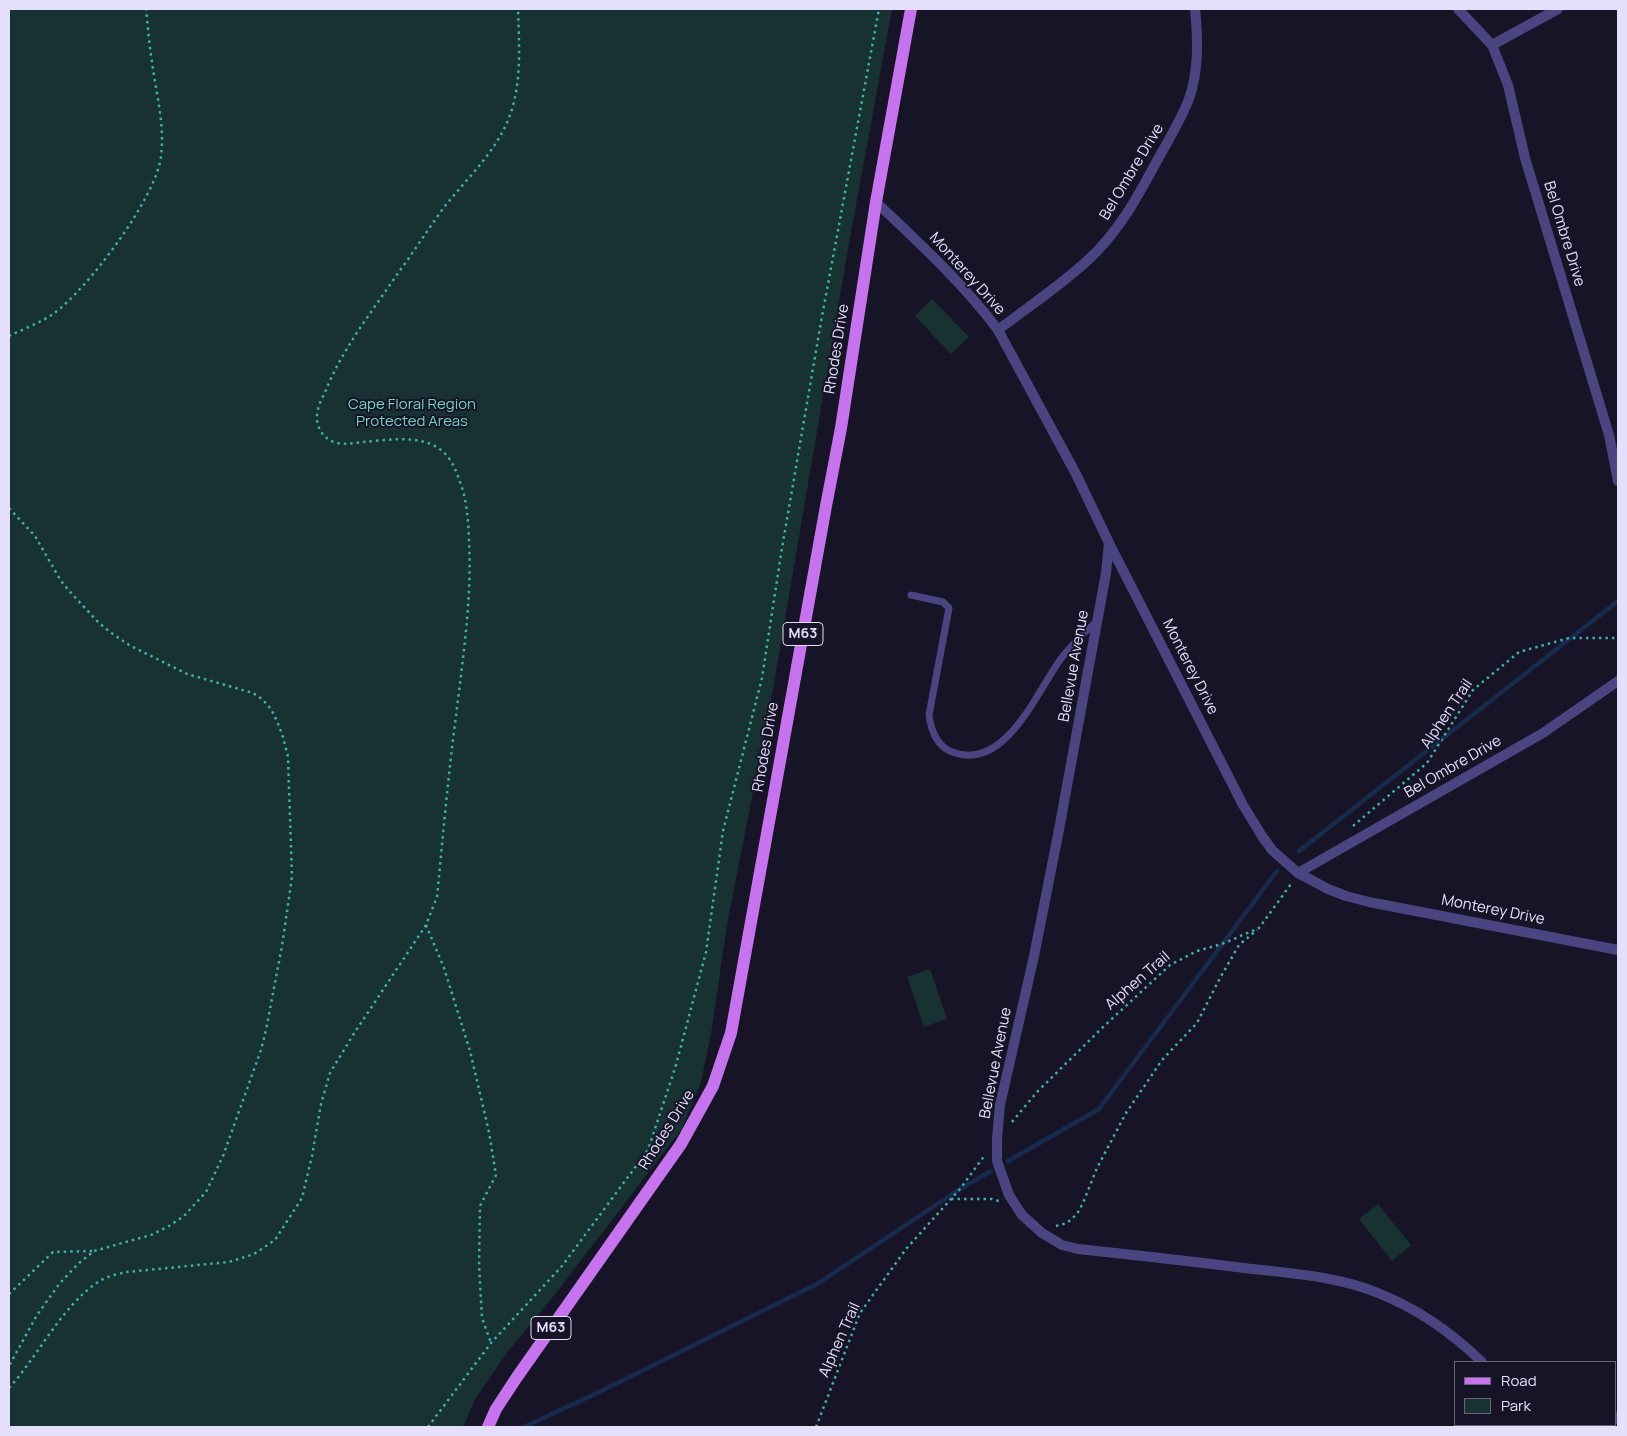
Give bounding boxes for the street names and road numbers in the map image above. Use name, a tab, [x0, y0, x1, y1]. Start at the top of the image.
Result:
street label: Bel Ombre Drive	[1096, 121, 1168, 223]
street label: Bel Ombre Drive	[1539, 179, 1589, 289]
street label: Monterey Drive	[925, 229, 1009, 319]
street label: Rhodes Drive	[821, 303, 853, 395]
street label: Bellevue Avenue	[1055, 609, 1093, 723]
street label: Monterey Drive	[1158, 616, 1222, 718]
road number: M63	[783, 622, 823, 646]
street label: Alphen Trail	[1417, 676, 1477, 752]
street label: Rhodes Drive	[749, 701, 783, 793]
street label: Bel Ombre Drive	[1401, 732, 1505, 802]
street label: Monterey Drive	[1440, 891, 1546, 929]
street label: Alphen Trail	[1102, 948, 1174, 1014]
street label: Bellevue Avenue	[976, 1006, 1016, 1120]
street label: Rhodes Drive	[635, 1087, 699, 1173]
street label: Alphen Trail	[816, 1300, 864, 1380]
road number: M63	[531, 1316, 571, 1340]

